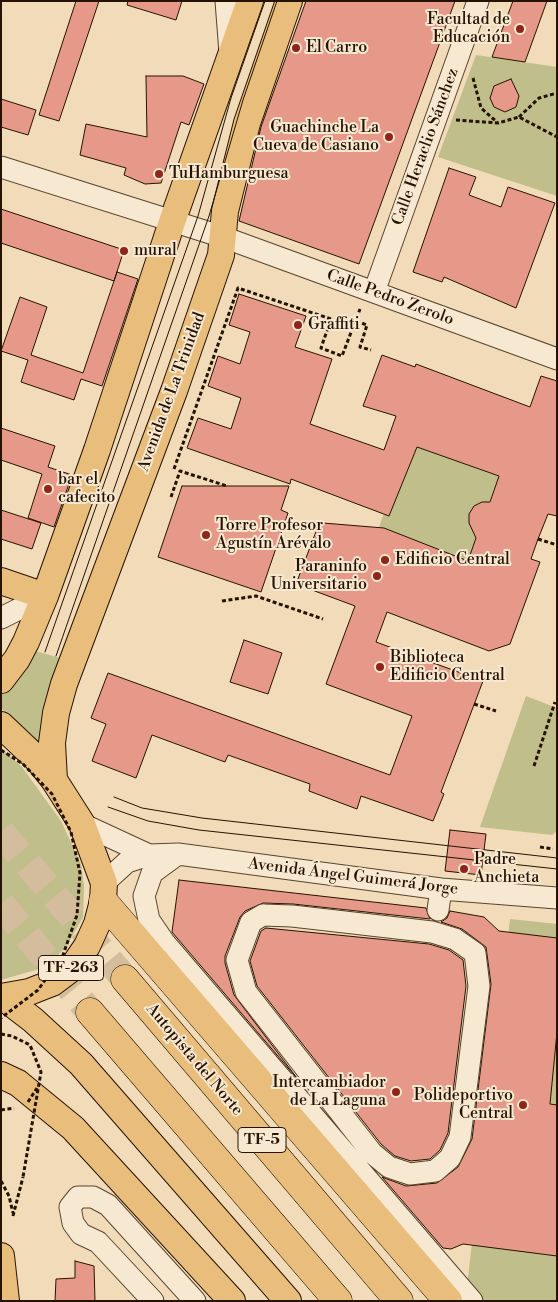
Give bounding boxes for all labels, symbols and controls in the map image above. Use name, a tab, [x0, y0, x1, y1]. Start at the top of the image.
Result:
place label: Facultad de Educación	[427, 10, 510, 48]
marker: Facultad de Educación	[514, 23, 526, 35]
place label: El Carro	[306, 38, 367, 58]
marker: El Carro	[290, 42, 302, 54]
street label: Calle Heraclio Sánchez	[389, 66, 463, 228]
place label: Guachinche La Cueva de Casiano	[253, 118, 379, 156]
marker: Guachinche La Cueva de Casiano	[383, 131, 395, 143]
place label: TuHamburguesa	[169, 164, 289, 184]
marker: TuHamburguesa	[153, 168, 165, 180]
place label: mural	[134, 241, 177, 261]
marker: mural	[118, 245, 130, 257]
street label: Calle Pedro Zerolo	[324, 266, 456, 330]
street label: Avenida de La Trinidad	[134, 310, 210, 474]
place label: Graffiti	[308, 315, 360, 335]
marker: Graffiti	[292, 319, 304, 331]
place label: bar el cafecito	[58, 470, 115, 508]
marker: bar el cafecito	[42, 483, 54, 495]
place label: Torre Profesor Agustín Arévalo	[216, 516, 331, 554]
marker: Torre Profesor Agustín Arévalo	[200, 529, 212, 541]
place label: Edificio Central	[395, 550, 510, 570]
marker: Edificio Central	[379, 554, 391, 566]
place label: Paraninfo Universitario	[270, 557, 367, 595]
marker: Paraninfo Universitario	[371, 570, 383, 582]
place label: Biblioteca Edificio Central	[390, 648, 505, 686]
marker: Biblioteca Edificio Central	[374, 661, 386, 673]
place label: Padre Anchieta	[474, 850, 539, 888]
street label: Avenida Ángel Guimerá Jorge	[247, 855, 459, 899]
marker: Padre Anchieta	[458, 863, 470, 875]
road number: TF-263	[38, 956, 104, 980]
street label: Autopista del Norte	[142, 1000, 246, 1120]
place label: Intercambiador de La Laguna	[272, 1073, 386, 1111]
marker: Intercambiador de La Laguna	[390, 1086, 402, 1098]
place label: Polideportivo Central	[414, 1086, 513, 1124]
marker: Polideportivo Central	[517, 1099, 529, 1111]
road number: TF-5	[238, 1128, 286, 1152]

